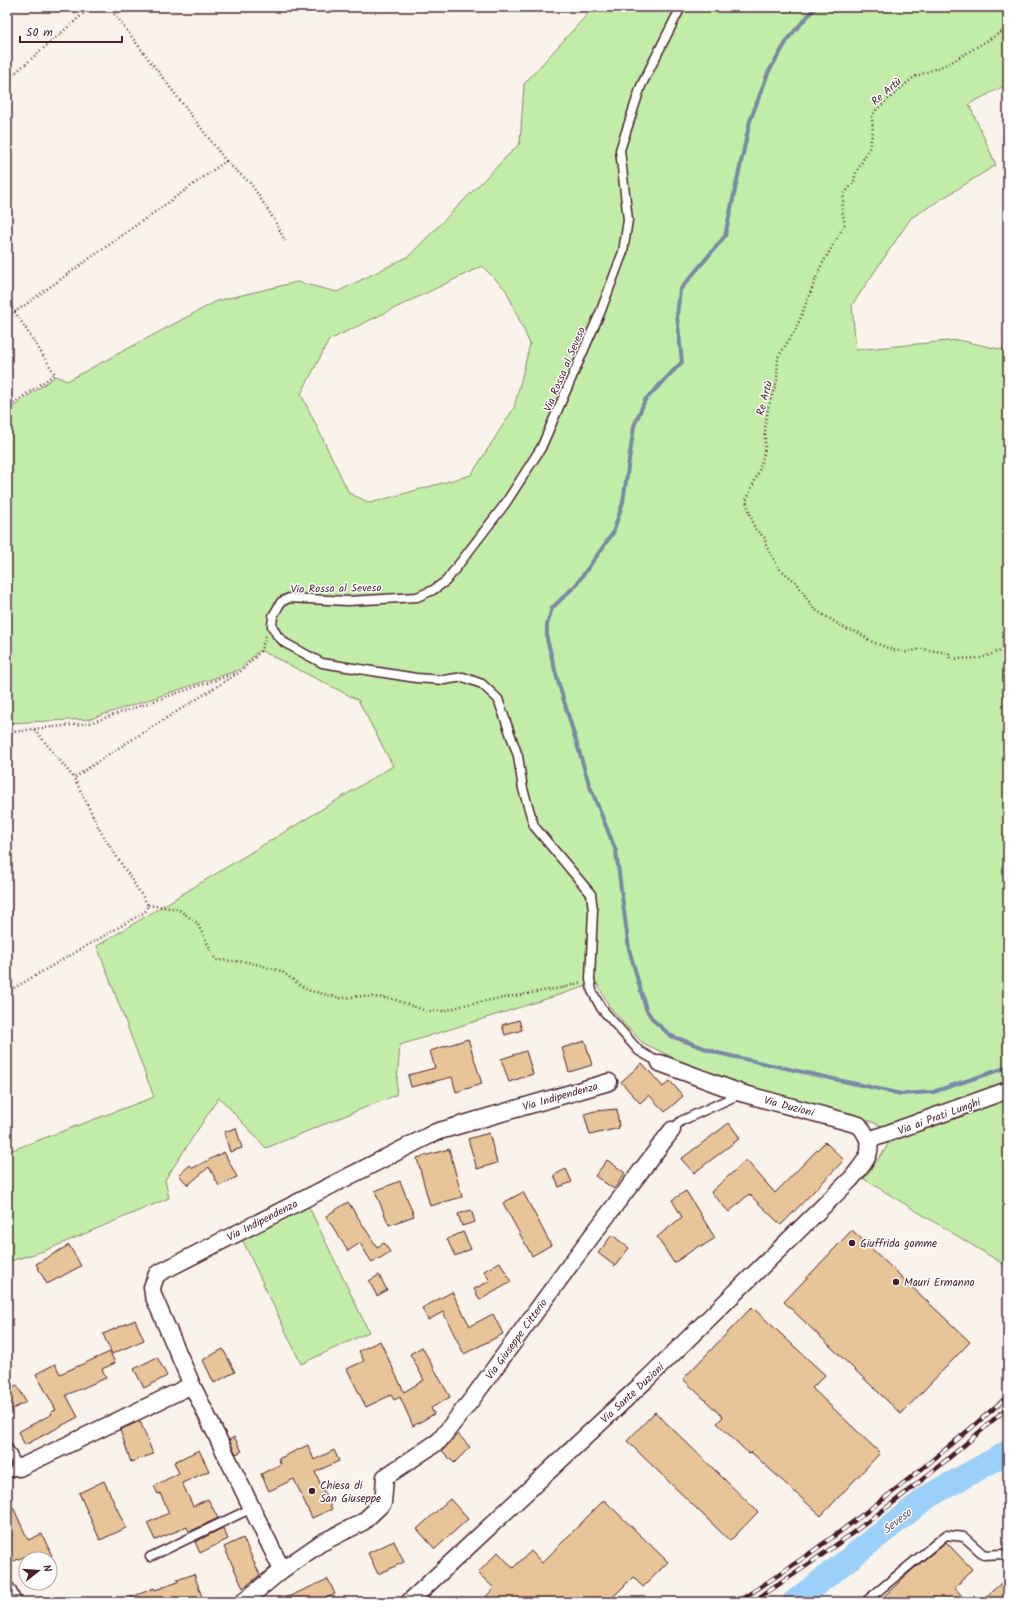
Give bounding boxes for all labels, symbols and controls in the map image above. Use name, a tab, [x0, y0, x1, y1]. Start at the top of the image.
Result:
scale bar	[20, 18, 122, 44]
text: 50 m	[26, 23, 53, 42]
street label: Re Artù	[867, 73, 907, 110]
street label: Via Rossa al Seveso	[539, 324, 591, 415]
street label: Re Artù	[752, 378, 778, 418]
street label: Via Rossa al Seveso	[291, 579, 382, 599]
street label: Via Indipendenza	[520, 1078, 600, 1116]
street label: Via Duzioni	[762, 1092, 816, 1122]
street label: Via ai Prati Lunghi	[895, 1093, 984, 1140]
street label: Via Indipendenza	[224, 1195, 301, 1247]
place label: Giuffrida gomme	[860, 1235, 937, 1253]
marker: Giuffrida gomme	[847, 1238, 857, 1248]
place label: Mauri Ermanno	[904, 1274, 975, 1292]
marker: Mauri Ermanno	[891, 1277, 901, 1287]
street label: Via Giuseppe Citterio	[481, 1295, 552, 1384]
street label: Via Sante Duzioni	[597, 1359, 669, 1428]
place label: Chiesa di San Giuseppe	[320, 1477, 381, 1508]
marker: Chiesa di San Giuseppe	[307, 1486, 317, 1496]
water label: Seveso	[879, 1503, 917, 1539]
north arrow	[18, 1551, 58, 1591]
text: N	[37, 1562, 56, 1574]

